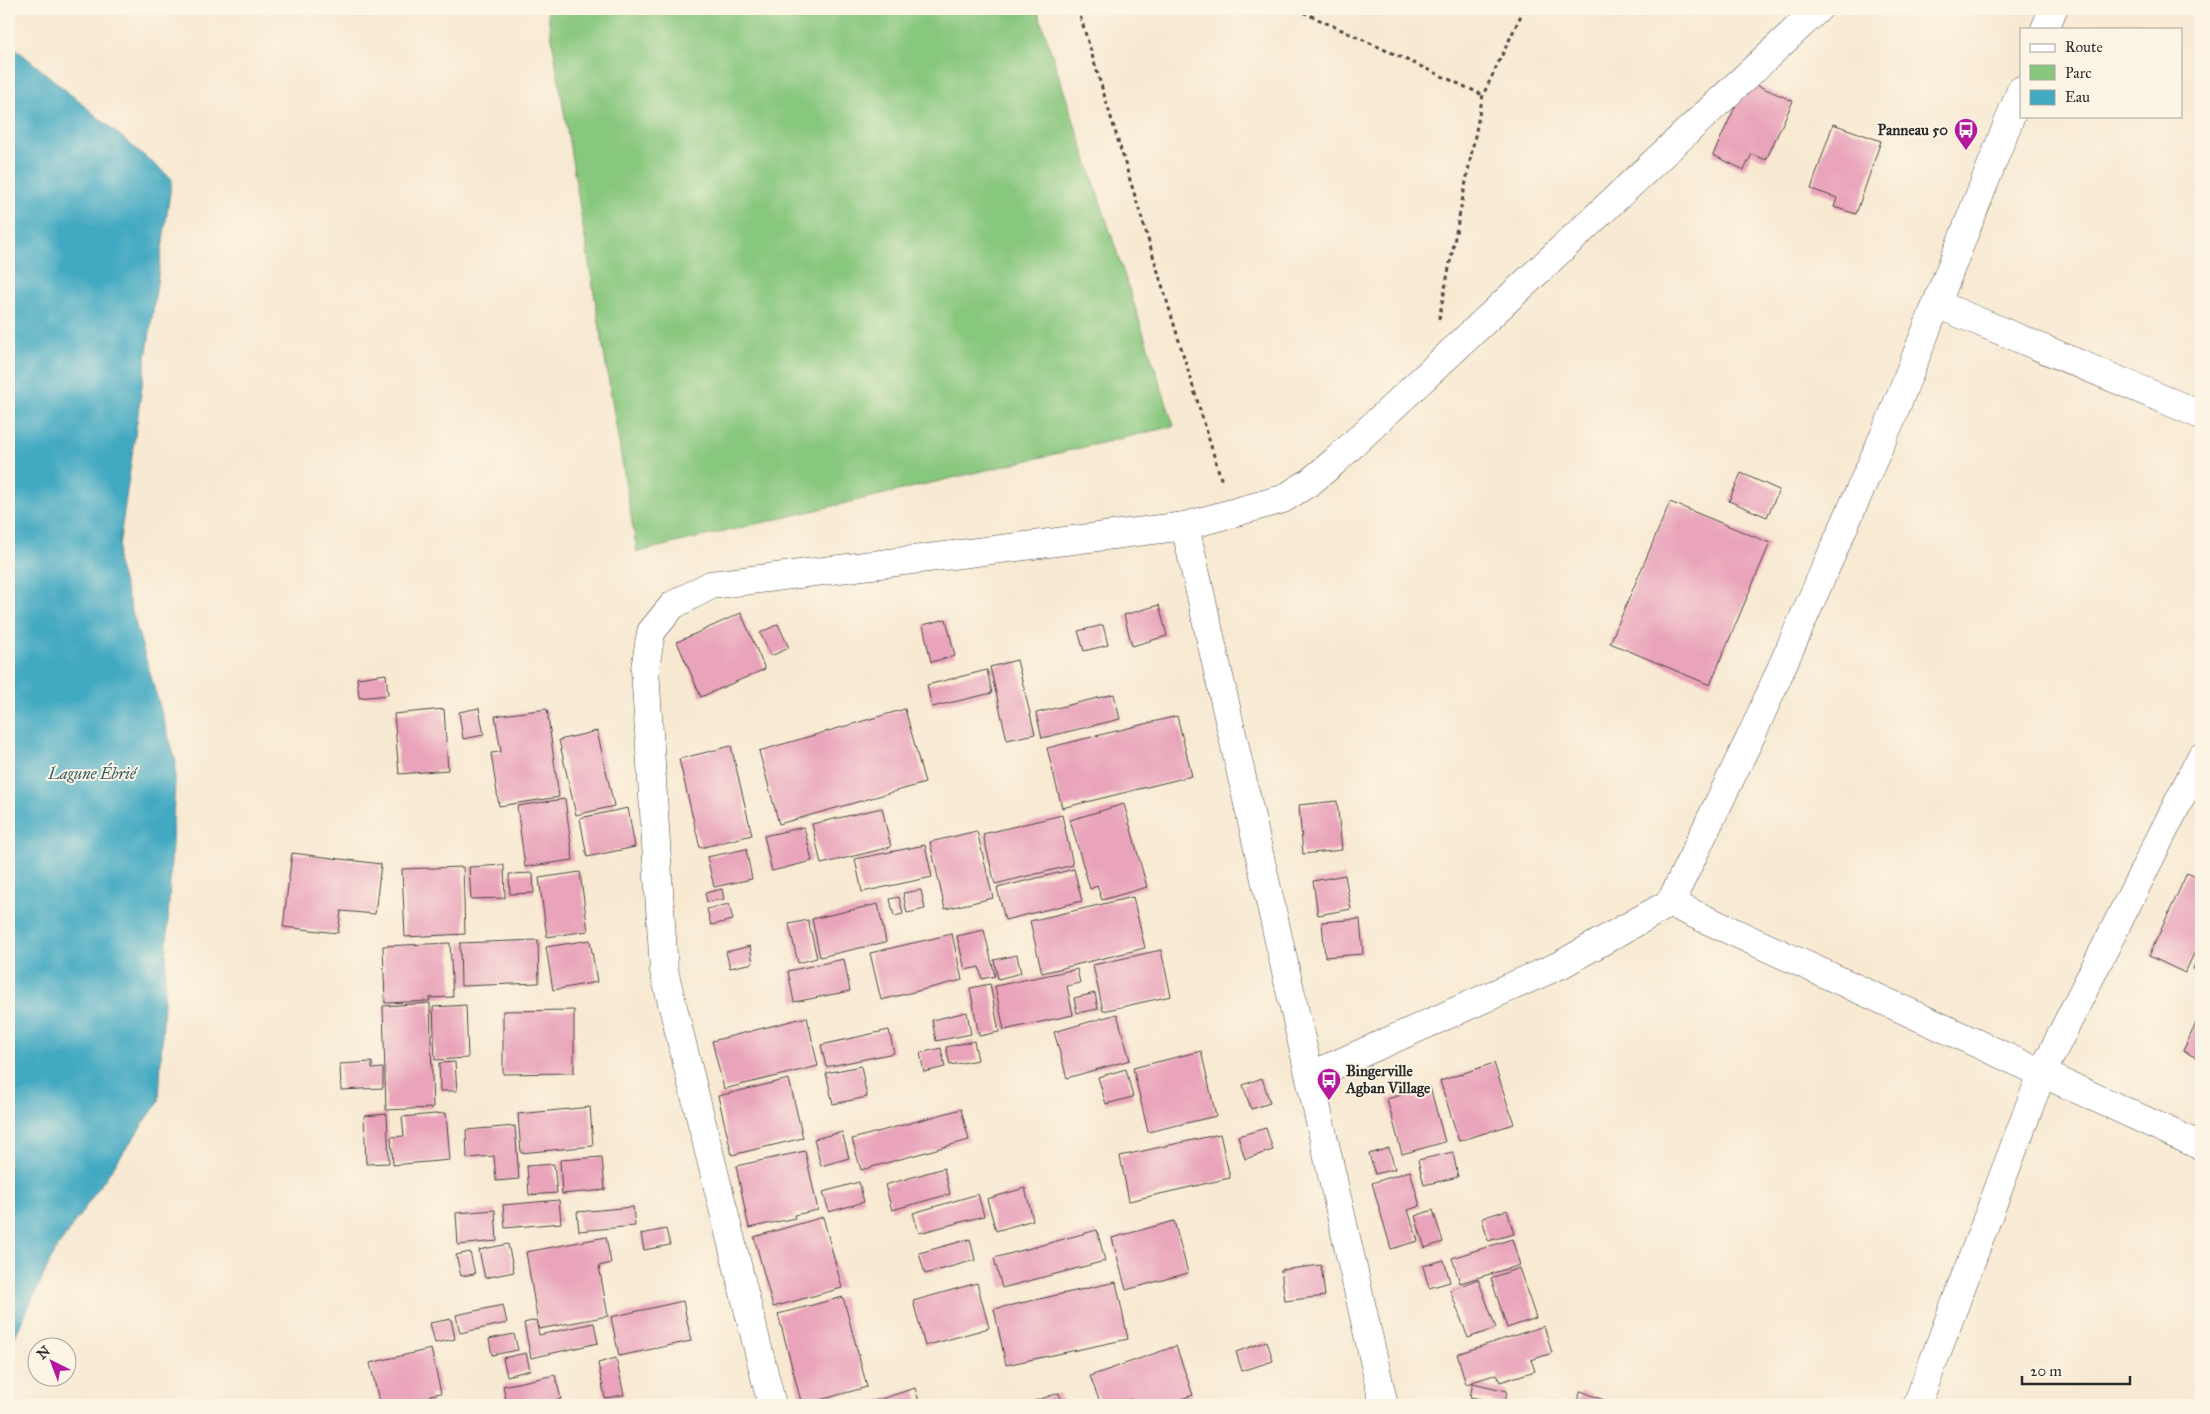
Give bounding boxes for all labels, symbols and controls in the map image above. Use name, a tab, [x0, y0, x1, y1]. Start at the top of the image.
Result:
legend	[2020, 28, 2182, 118]
text: Route	[2065, 38, 2103, 56]
text: Parc	[2065, 64, 2092, 82]
text: Eau	[2065, 88, 2090, 106]
bus stop icon: Panneau 50	[1953, 117, 1979, 151]
place label: Panneau 50	[1878, 121, 1948, 139]
water label: Lagune Ébrié	[47, 762, 139, 783]
place label: Bingerville Agban Village	[1345, 1062, 1431, 1098]
bus stop icon: Bingerville Agban Village	[1316, 1067, 1342, 1101]
north arrow	[28, 1336, 78, 1386]
text: N	[34, 1342, 54, 1363]
scale bar	[2022, 1354, 2130, 1386]
text: 20 m	[2030, 1362, 2062, 1380]

